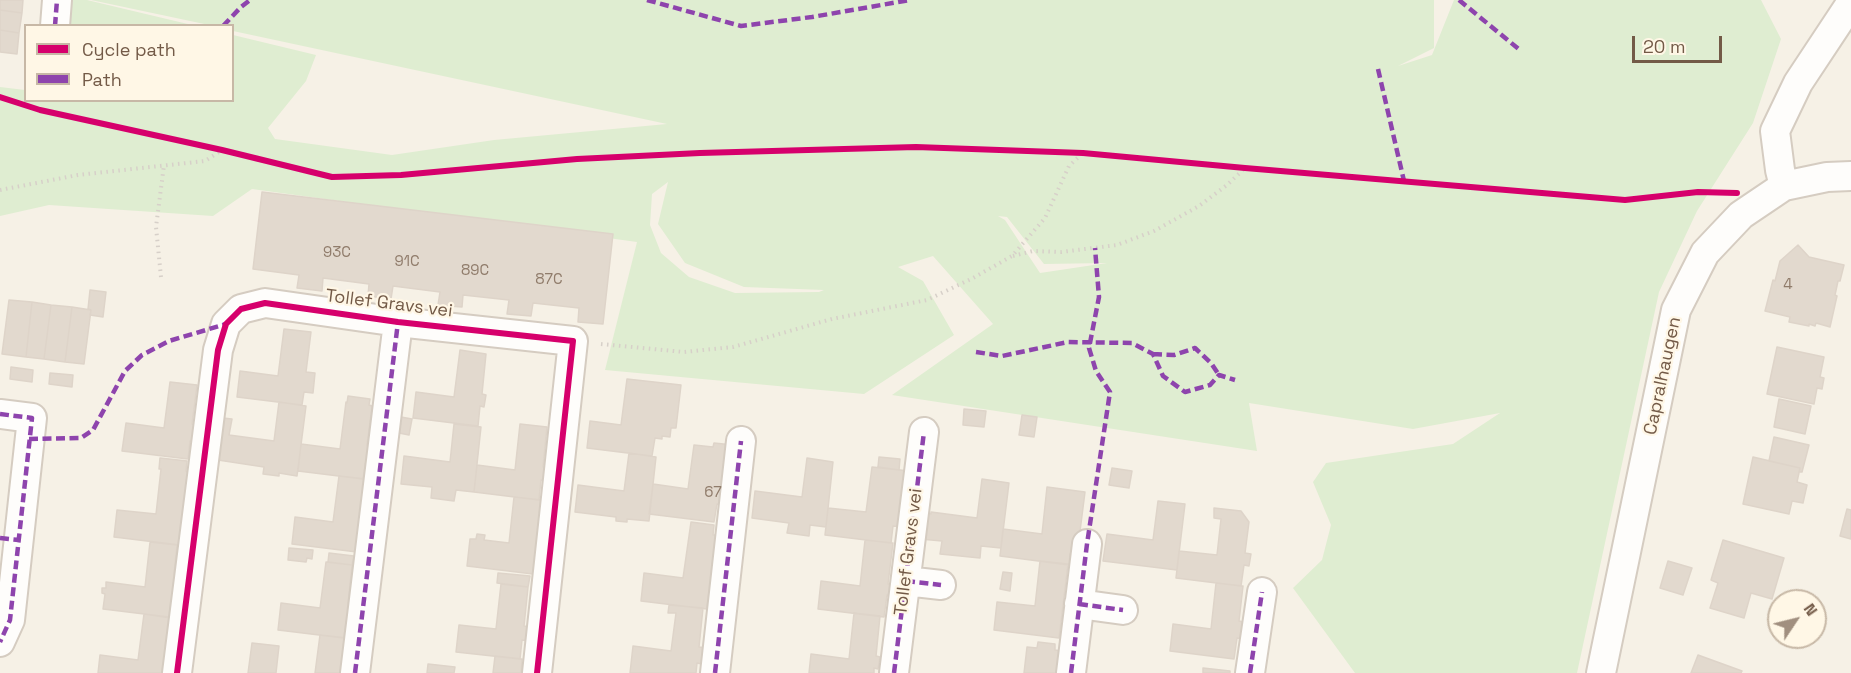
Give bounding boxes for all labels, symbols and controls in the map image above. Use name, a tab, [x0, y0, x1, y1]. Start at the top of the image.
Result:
legend	[24, 24, 234, 102]
scale bar	[1635, 24, 1725, 62]
text: 20 m	[1643, 35, 1686, 58]
text: Cycle path	[82, 38, 176, 61]
text: Path	[82, 68, 122, 91]
house number: 93C	[323, 244, 351, 262]
house number: 91C	[394, 253, 420, 271]
house number: 89C	[461, 262, 489, 280]
house number: 87C	[535, 271, 563, 289]
house number: 4	[1783, 276, 1793, 294]
street label: Tollef Gravs vei	[324, 285, 454, 323]
street label: Capralhaugen	[1640, 315, 1686, 437]
house number: 67	[704, 484, 722, 502]
street label: Tollef Gravs vei	[890, 487, 928, 617]
north arrow	[1767, 589, 1827, 649]
text: N	[1799, 599, 1822, 620]

